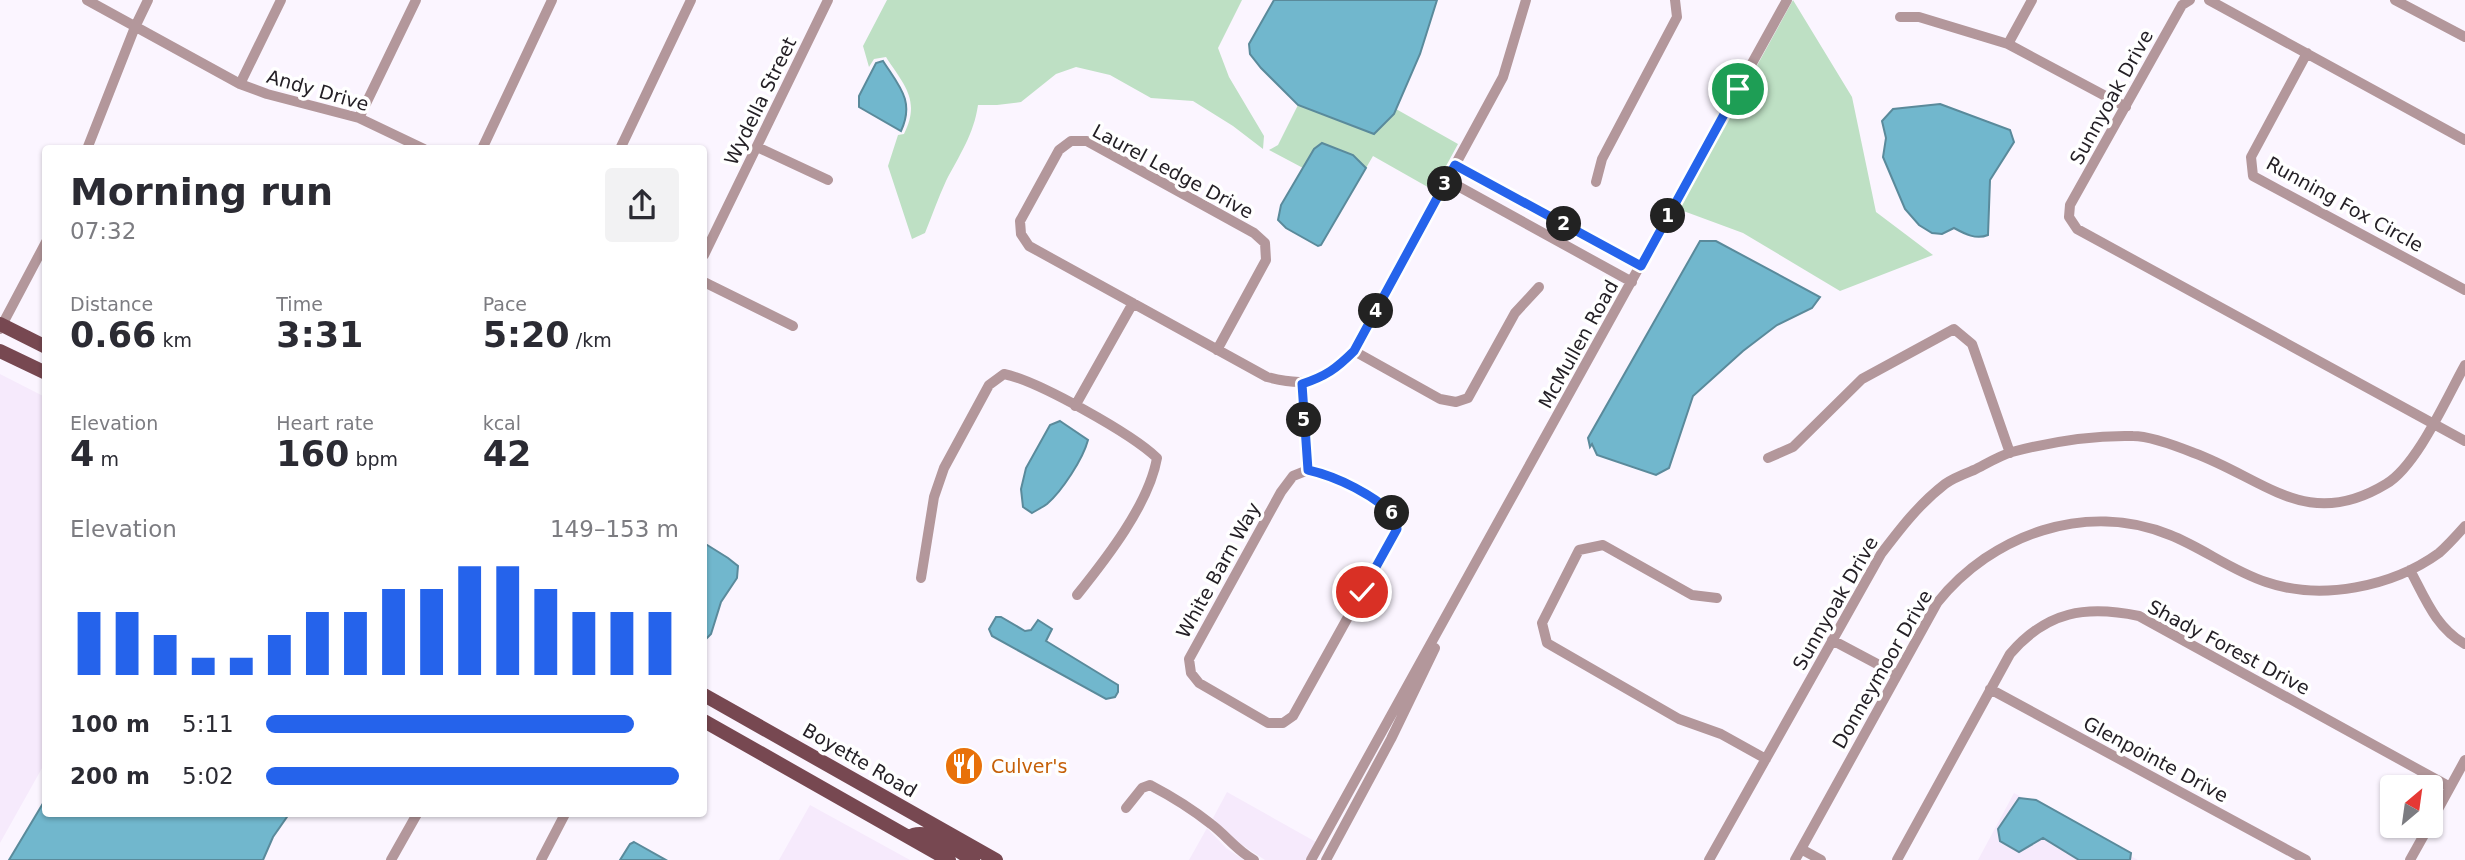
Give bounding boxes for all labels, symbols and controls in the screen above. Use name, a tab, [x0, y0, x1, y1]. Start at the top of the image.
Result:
street label: Sunnyoak Drive	[2065, 26, 2157, 168]
street label: Wydella Street	[720, 34, 800, 168]
pin	[1708, 59, 1768, 119]
street label: Andy Drive	[264, 65, 372, 115]
icon: arrive	[1719, 70, 1757, 108]
street label: Laurel Ledge Drive	[1089, 119, 1257, 223]
street label: Running Fox Circle	[2263, 152, 2427, 256]
pin: 3	[1428, 166, 1462, 202]
button: share	[605, 168, 679, 242]
text: Morning run	[70, 170, 333, 214]
text: 3	[1438, 172, 1451, 194]
pin: 1	[1650, 198, 1686, 234]
text: 1	[1661, 204, 1674, 226]
pin: 2	[1546, 206, 1582, 242]
text: 2	[1557, 212, 1570, 234]
text: 07:32	[70, 218, 136, 244]
street label: McMullen Road	[1534, 276, 1622, 412]
text: Distance	[70, 293, 153, 315]
text: Time	[276, 293, 323, 315]
text: Pace	[483, 293, 527, 315]
pin: 4	[1358, 294, 1394, 328]
text: 4	[1369, 299, 1382, 321]
text: 0.66	[70, 315, 156, 355]
text: 3:31	[276, 315, 363, 355]
text: 5:20	[483, 315, 570, 355]
text: km	[156, 329, 192, 351]
text: /km	[570, 329, 612, 351]
pin: 5	[1286, 402, 1322, 438]
text: 5	[1297, 408, 1310, 430]
text: Elevation	[70, 412, 158, 434]
text: Heart rate	[276, 412, 374, 434]
text: kcal	[483, 412, 521, 434]
text: 4	[70, 434, 94, 474]
text: 160	[276, 434, 349, 474]
text: 42	[483, 434, 531, 474]
text: m	[94, 448, 119, 470]
text: bpm	[349, 448, 398, 470]
pin: 6	[1374, 496, 1410, 530]
street label: White Barn Way	[1172, 498, 1264, 642]
text: 6	[1385, 501, 1398, 523]
text: Elevation	[70, 516, 177, 542]
text: 149–153 m	[550, 516, 679, 542]
street label: Sunnyoak Drive	[1788, 532, 1882, 674]
pin	[1332, 562, 1392, 622]
icon: check	[1343, 573, 1381, 611]
street label: Donneymoor Drive	[1828, 586, 1936, 752]
street label: Shady Forest Drive	[2144, 595, 2314, 699]
text: 100 m	[70, 711, 150, 737]
text: 5:11	[182, 711, 234, 737]
street label: Glenpointe Drive	[2080, 712, 2232, 806]
street label: Boyette Road	[799, 718, 921, 802]
restaurant icon: Culver's	[943, 745, 985, 787]
place label: Culver's	[991, 755, 1067, 777]
text: 200 m	[70, 763, 150, 789]
text: 5:02	[182, 763, 234, 789]
north arrow	[2380, 775, 2443, 838]
map controls	[2380, 775, 2443, 838]

